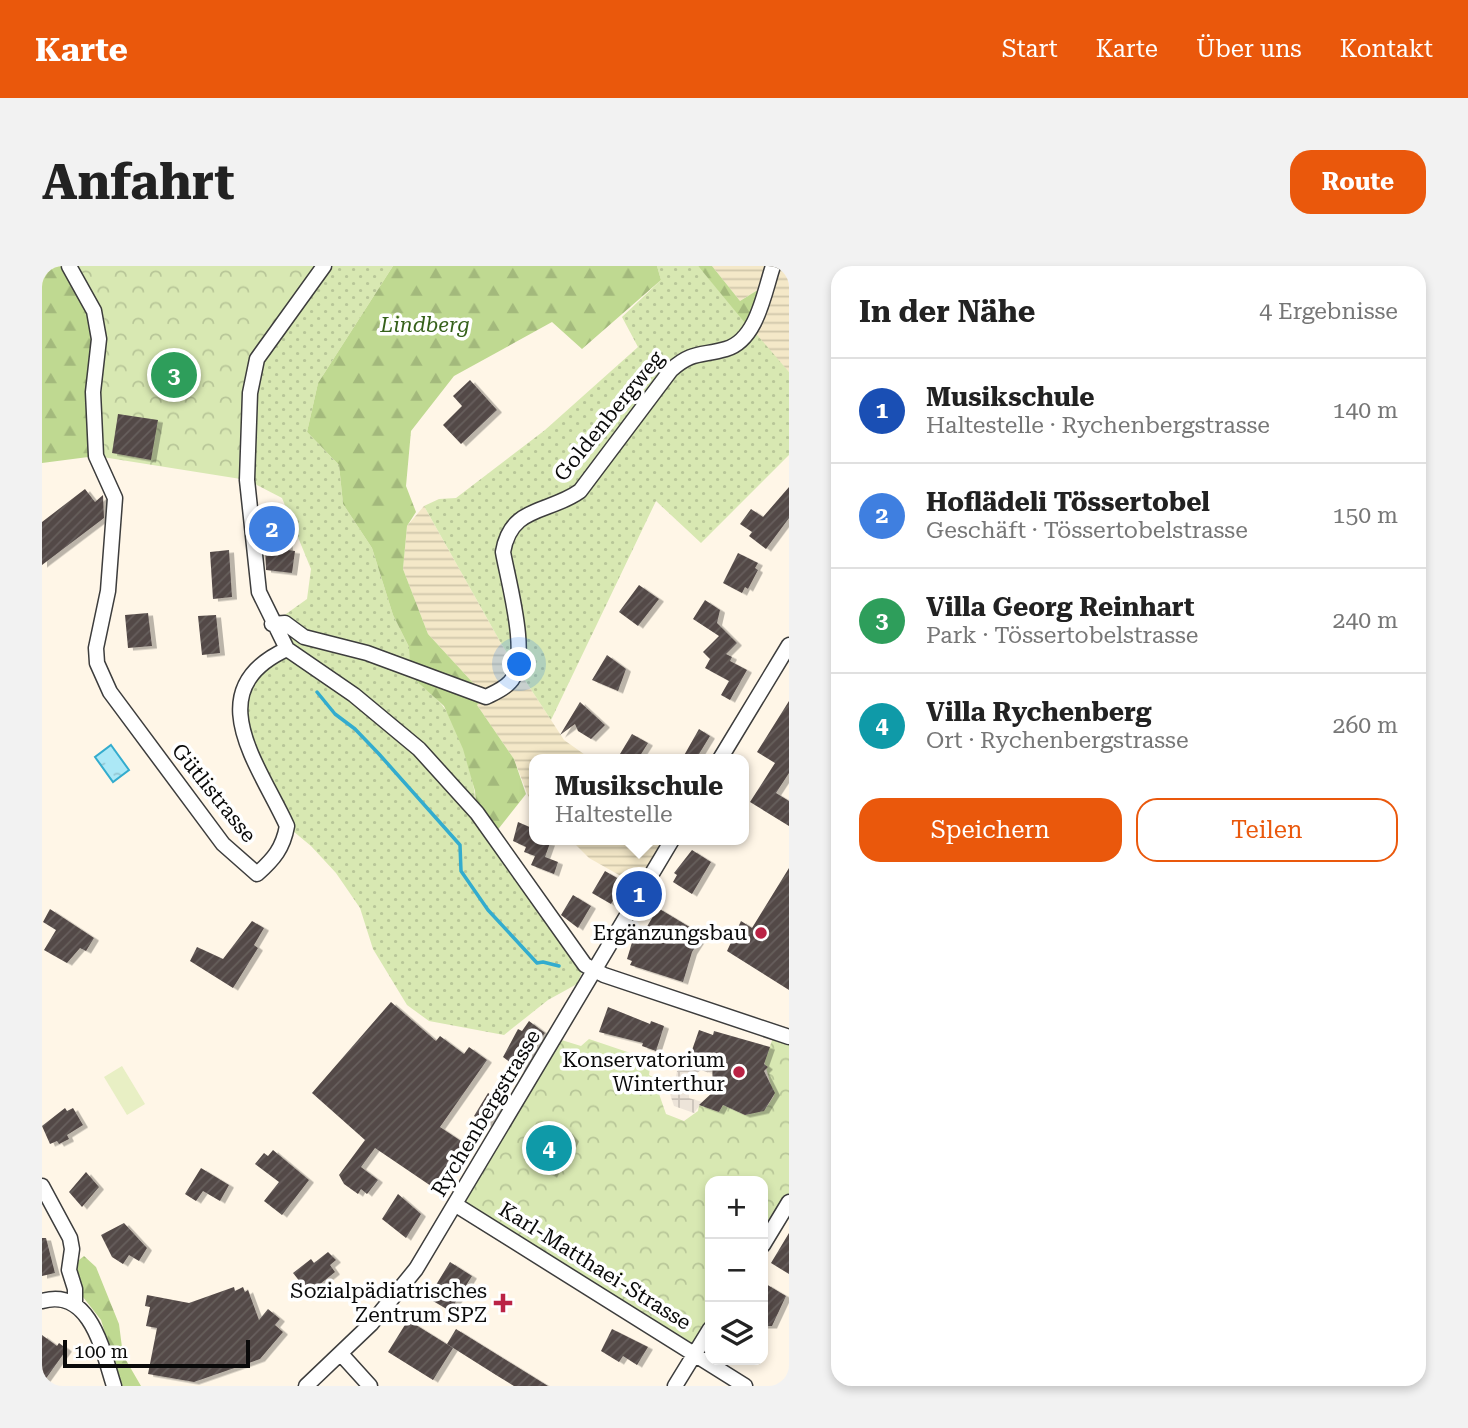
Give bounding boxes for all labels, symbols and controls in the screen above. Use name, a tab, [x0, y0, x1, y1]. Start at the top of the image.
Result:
text: Karte	[35, 30, 128, 69]
text: Start	[1002, 35, 1058, 63]
text: Karte	[1096, 35, 1158, 63]
text: Über uns	[1196, 35, 1302, 63]
text: Kontakt	[1340, 35, 1433, 63]
button: Route	[1290, 150, 1426, 214]
text: Anfahrt	[42, 154, 235, 211]
text: In der Nähe	[859, 294, 1035, 329]
text: 4 Ergebnisse	[1259, 298, 1398, 325]
park label: Lindberg	[379, 313, 470, 337]
street label: Goldenbergweg	[549, 346, 669, 486]
pin: 3	[151, 349, 197, 401]
text: Musikschule	[926, 382, 1095, 412]
text: 1	[876, 397, 888, 424]
text: 140 m	[1333, 397, 1398, 424]
text: Haltestelle · Rychenbergstrasse	[926, 412, 1270, 439]
text: Hoflädeli Tössertobel	[926, 487, 1210, 517]
text: 2	[876, 502, 888, 529]
text: 150 m	[1333, 502, 1398, 529]
pin: 2	[249, 503, 295, 555]
text: Geschäft · Tössertobelstrasse	[926, 517, 1248, 544]
text: Villa Georg Reinhart	[926, 592, 1195, 622]
text: 3	[876, 607, 888, 634]
text: 240 m	[1333, 607, 1398, 634]
text: Park · Tössertobelstrasse	[926, 622, 1198, 649]
your location	[502, 647, 536, 681]
text: Villa Rychenberg	[926, 697, 1152, 727]
text: 4	[876, 712, 888, 739]
text: 260 m	[1333, 712, 1398, 739]
text: Ort · Rychenbergstrasse	[926, 727, 1189, 754]
street label: Gütlistrasse	[167, 739, 261, 847]
popup	[529, 754, 749, 845]
text: Musikschule	[555, 771, 723, 801]
button: Speichern	[859, 798, 1122, 862]
button: Teilen	[1136, 798, 1398, 862]
text: Haltestelle	[555, 801, 673, 828]
pin: 1	[616, 868, 662, 920]
place label: Ergänzungsbau	[593, 921, 747, 945]
marker: Ergänzungsbau	[753, 925, 769, 941]
street label: Rychenbergstrasse	[427, 1025, 545, 1201]
place label: Konservatorium Winterthur	[562, 1048, 725, 1096]
marker: Konservatorium Winterthur	[731, 1064, 747, 1080]
pin: 4	[526, 1122, 572, 1174]
map controls	[705, 1176, 768, 1365]
button: +	[705, 1176, 768, 1239]
street label: Karl-Matthaei-Strasse	[495, 1197, 695, 1335]
button: −	[705, 1239, 768, 1302]
place label: Sozialpädiatrisches Zentrum SPZ	[290, 1279, 487, 1327]
marker: Sozialpädiatrisches Zentrum SPZ	[493, 1293, 513, 1313]
button: layers	[705, 1302, 768, 1365]
scale bar	[63, 1337, 250, 1369]
text: 100 m	[74, 1340, 128, 1363]

